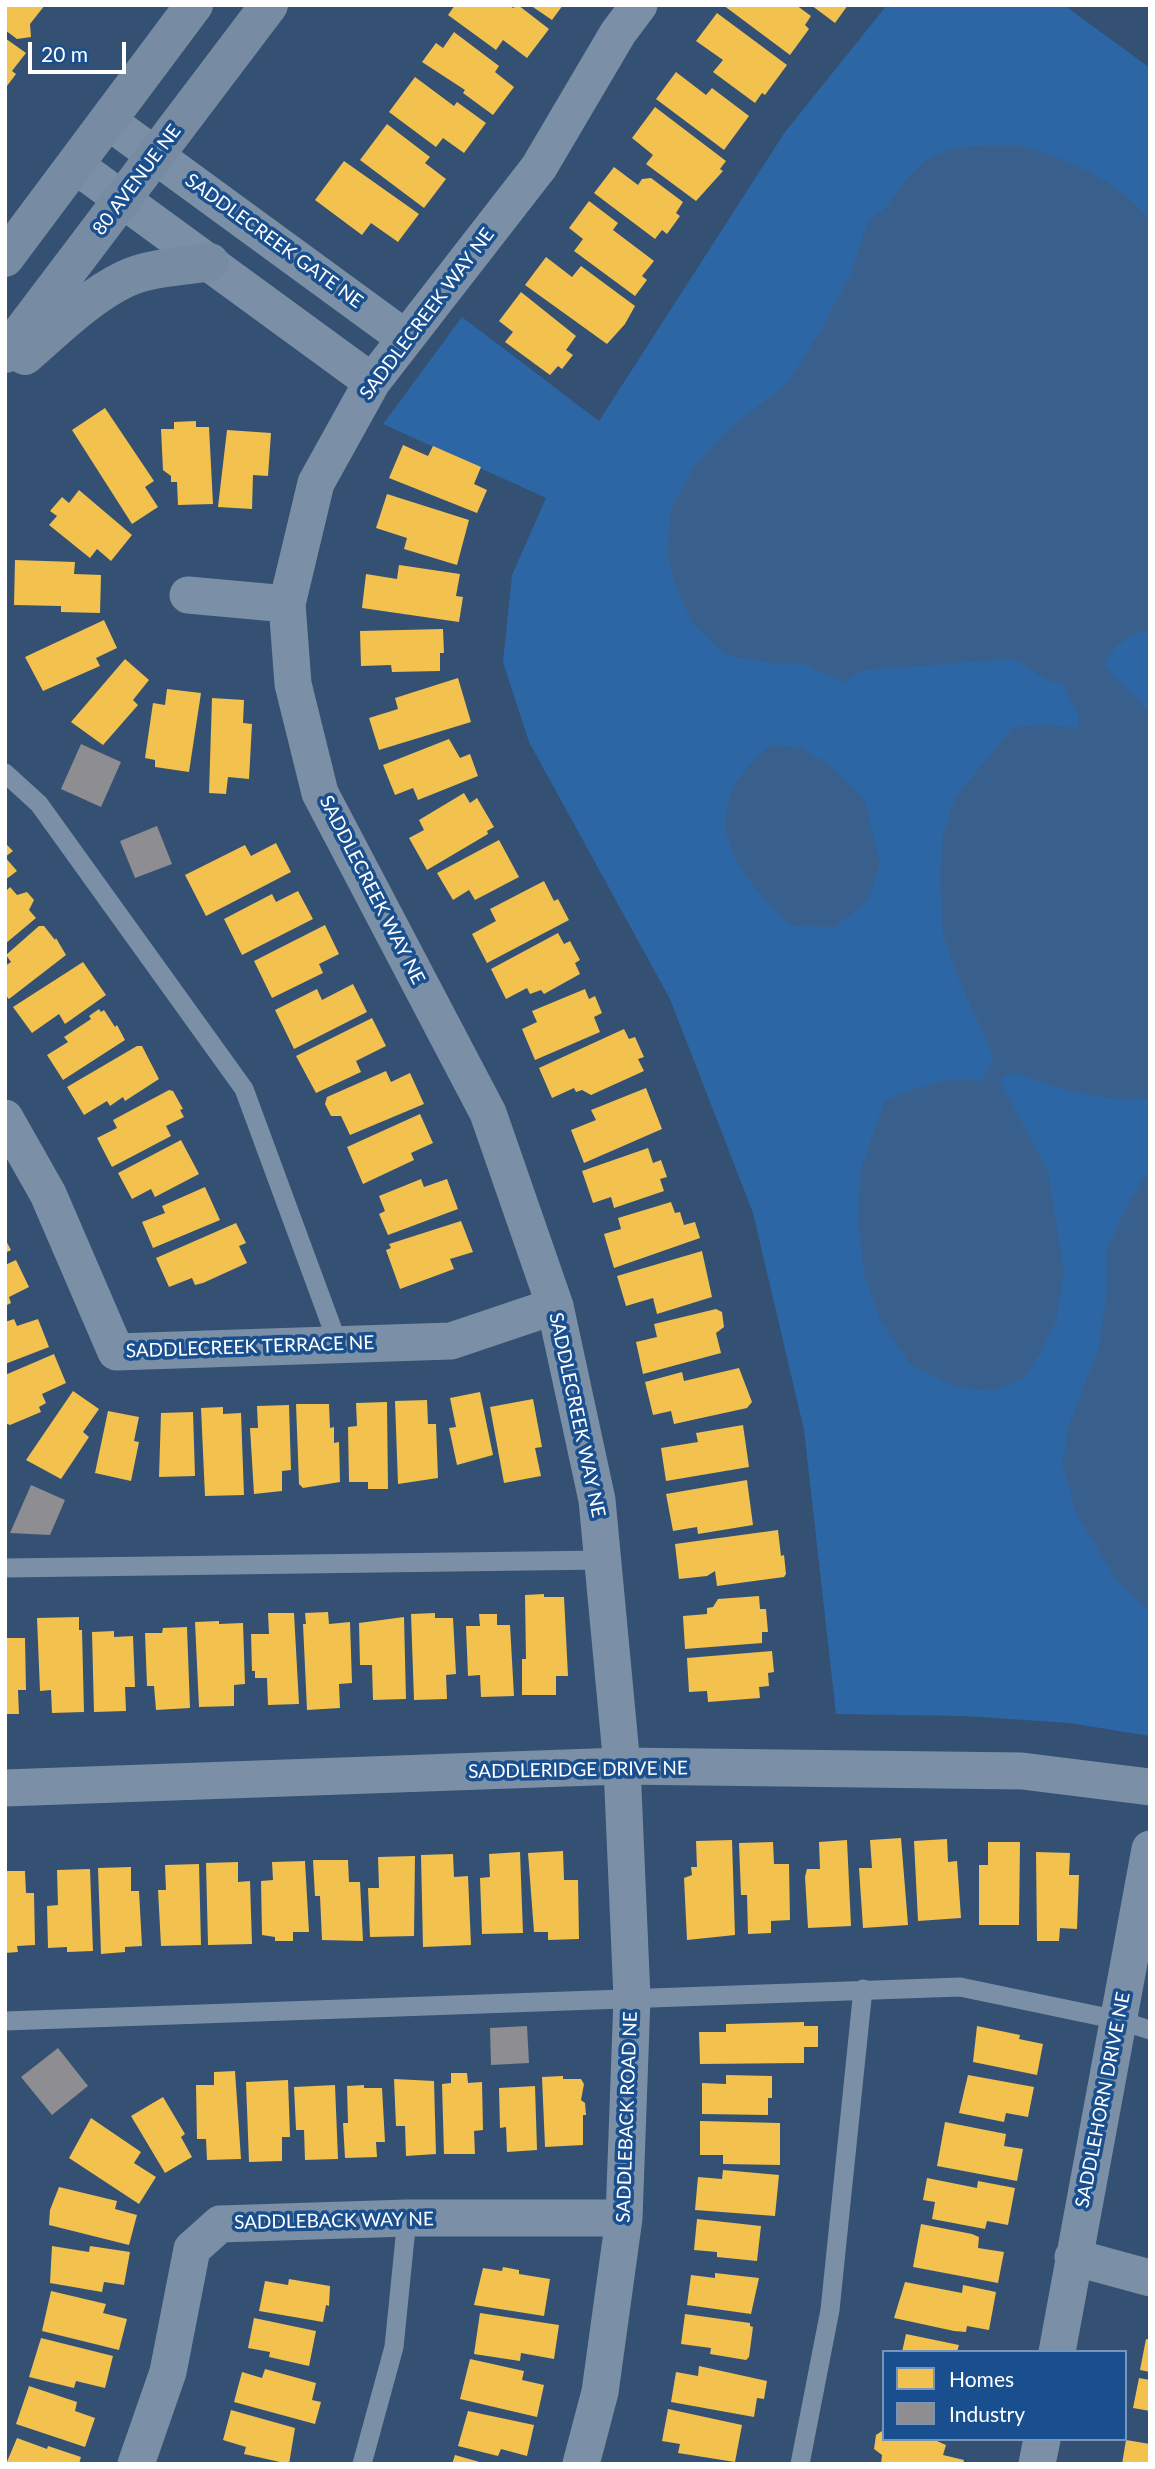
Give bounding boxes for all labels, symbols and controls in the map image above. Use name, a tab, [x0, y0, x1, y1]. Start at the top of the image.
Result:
scale bar	[32, 28, 130, 72]
text: 20 m	[41, 41, 88, 66]
street label: 80 AVENUE NE	[88, 120, 186, 240]
street label: SADDLECREEK GATE NE	[181, 169, 367, 313]
street label: SADDLECREEK WAY NE	[355, 224, 499, 404]
street label: SADDLECREEK WAY NE	[314, 792, 430, 988]
street label: SADDLECREEK WAY NE	[544, 1310, 610, 1520]
street label: SADDLECREEK TERRACE NE	[125, 1331, 375, 1363]
street label: SADDLERIDGE DRIVE NE	[468, 1757, 688, 1783]
street label: SADDLEHORN DRIVE NE	[1071, 1990, 1135, 2210]
street label: SADDLEBACK ROAD NE	[612, 2011, 642, 2223]
street label: SADDLEBACK WAY NE	[234, 2208, 434, 2234]
legend	[882, 2350, 1127, 2441]
text: Homes	[949, 2366, 1014, 2391]
text: Industry	[949, 2401, 1025, 2426]

